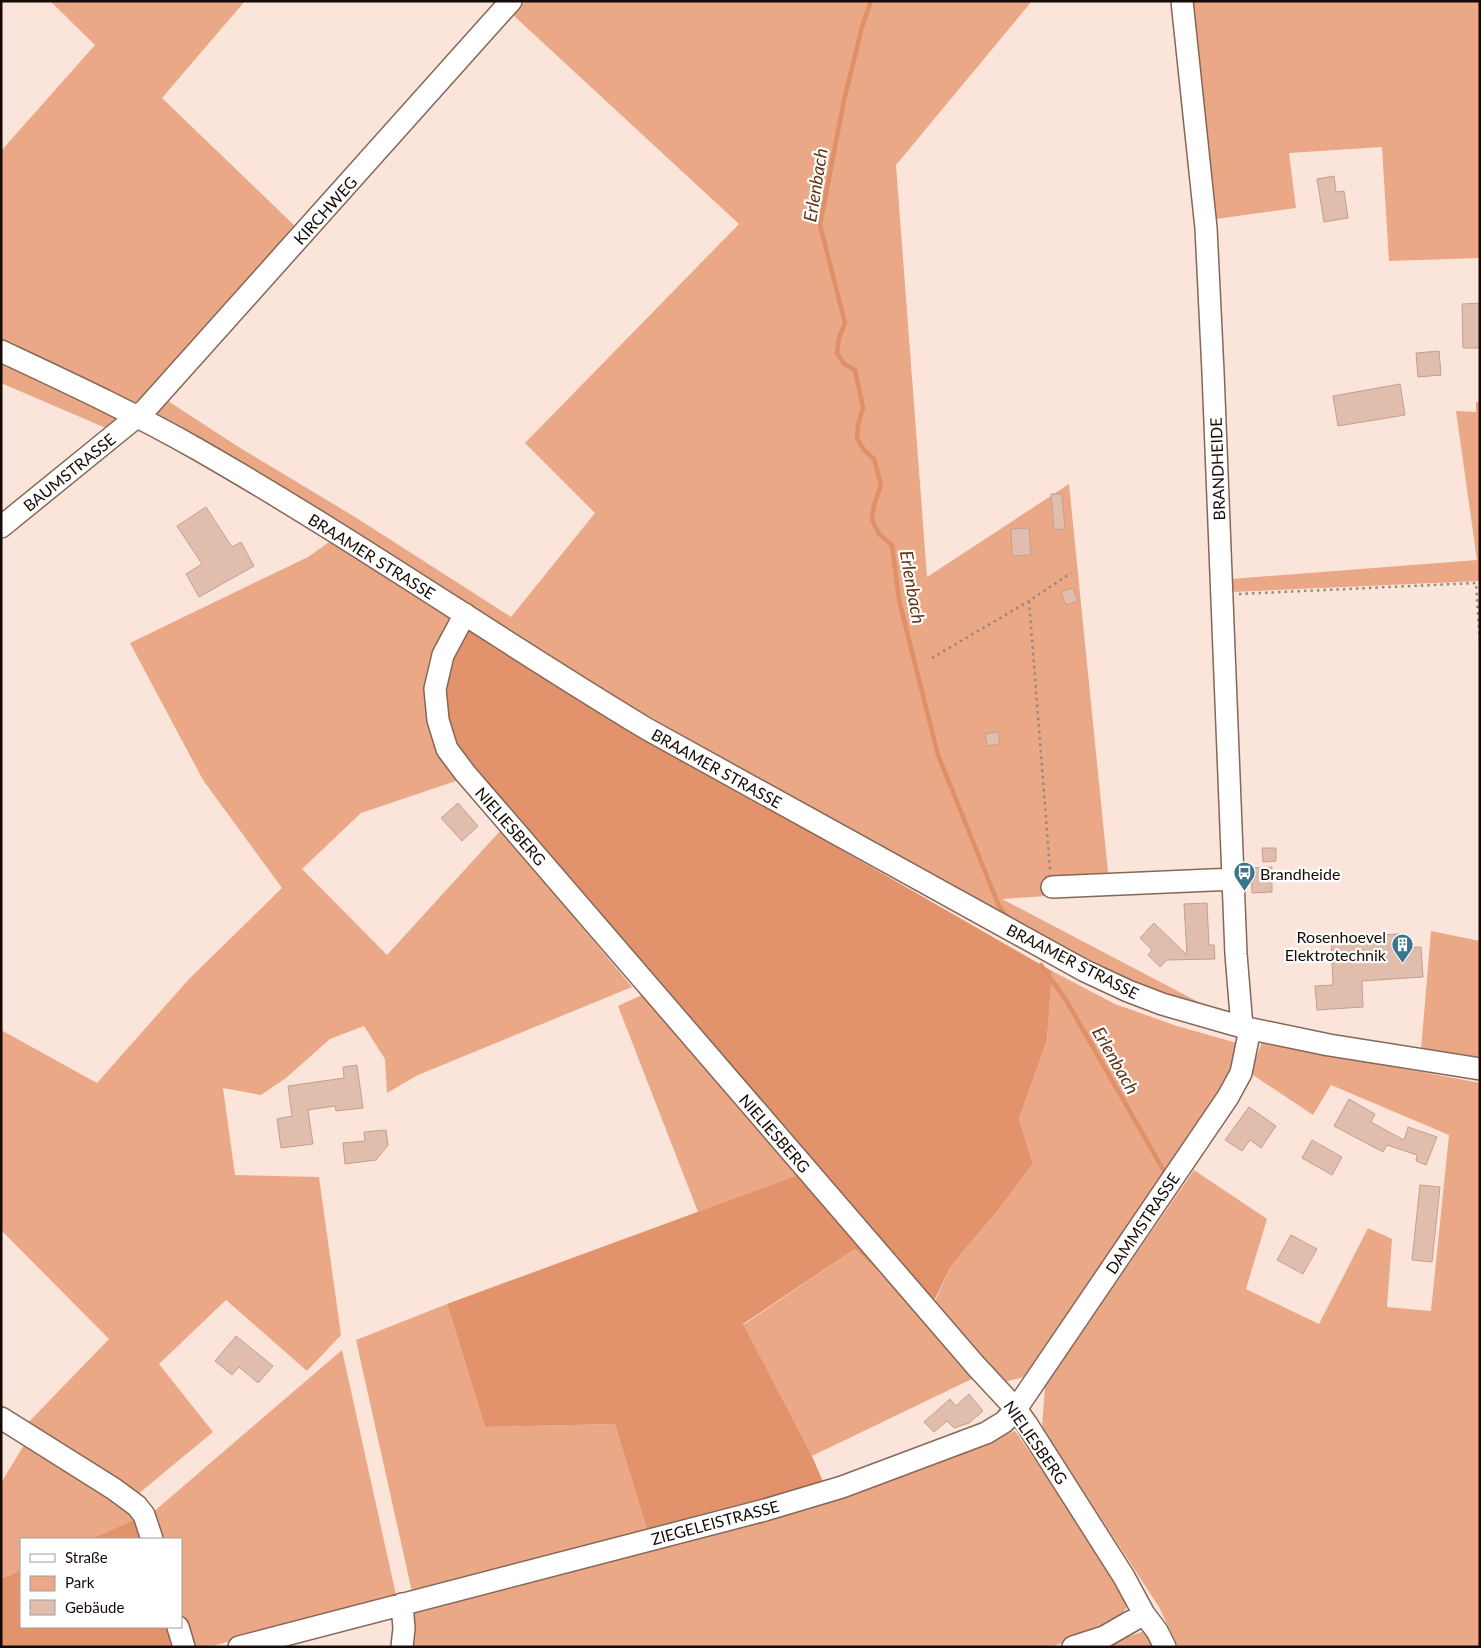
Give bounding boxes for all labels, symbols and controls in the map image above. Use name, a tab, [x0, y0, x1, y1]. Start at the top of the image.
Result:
water label: Erlenbach	[798, 147, 832, 223]
street label: KIRCHWEG	[289, 172, 361, 248]
street label: BRANDHEIDE	[1206, 417, 1228, 521]
street label: BAUMSTRASSE	[19, 429, 119, 515]
street label: BRAAMER STRASSE	[305, 509, 439, 603]
water label: Erlenbach	[896, 549, 930, 625]
street label: BRAAMER STRASSE	[649, 724, 785, 812]
street label: NIELIESBERG	[472, 783, 550, 869]
bus stop icon: Brandheide	[1232, 861, 1256, 892]
place label: Brandheide	[1260, 864, 1340, 883]
street label: BRAAMER STRASSE	[1004, 919, 1142, 1003]
place label: Rosenhoevel Elektrotechnik	[1285, 927, 1387, 964]
building icon: Rosenhoevel Elektrotechnik	[1390, 933, 1414, 964]
water label: Erlenbach	[1088, 1022, 1144, 1098]
street label: NIELIESBERG	[736, 1090, 814, 1176]
street label: DAMMSTRASSE	[1101, 1169, 1183, 1277]
street label: NIELIESBERG	[1000, 1397, 1072, 1487]
street label: ZIEGELEISTRASSE	[649, 1496, 781, 1548]
legend	[20, 1538, 182, 1628]
text: Straße	[65, 1548, 108, 1566]
text: Park	[65, 1573, 95, 1591]
text: Gebäude	[65, 1598, 124, 1616]

